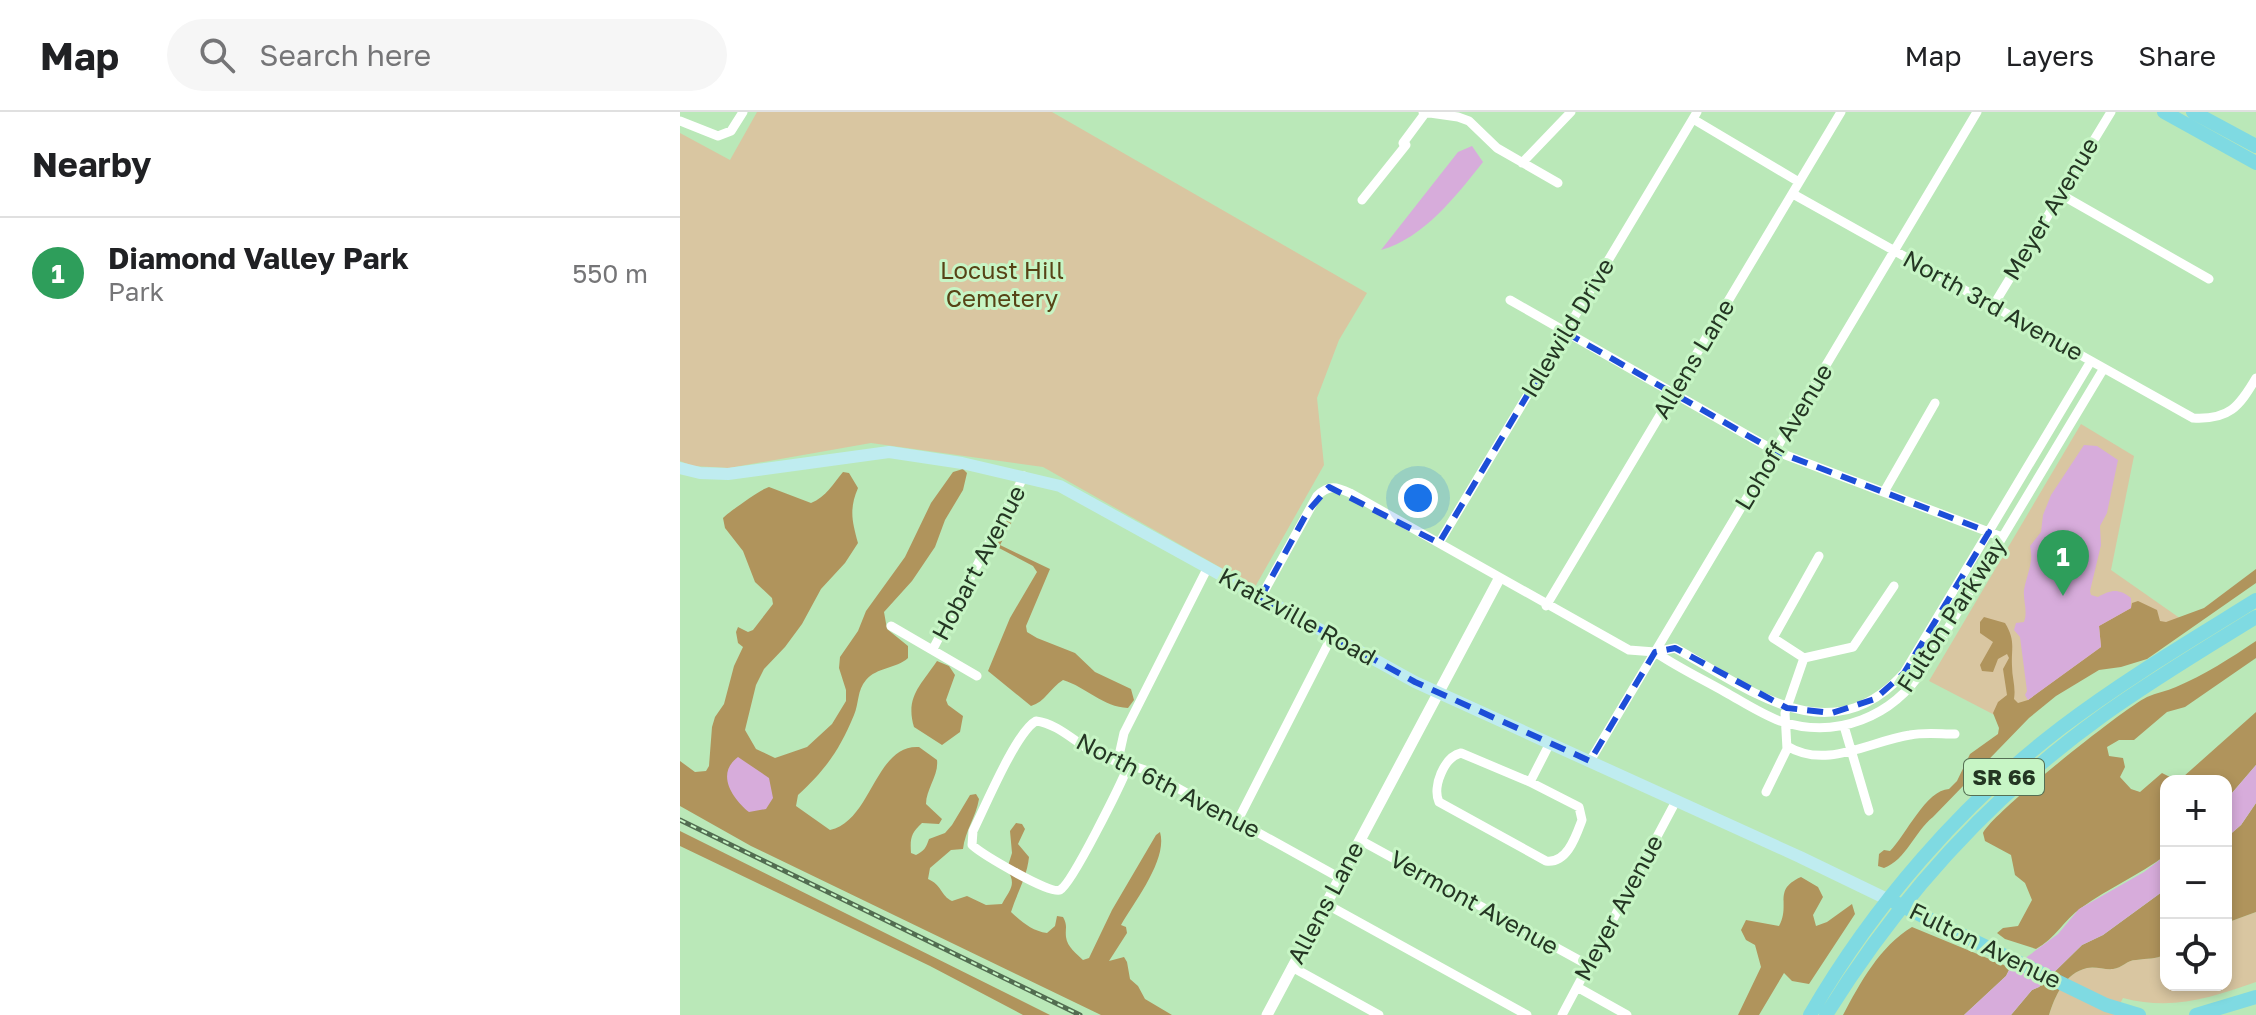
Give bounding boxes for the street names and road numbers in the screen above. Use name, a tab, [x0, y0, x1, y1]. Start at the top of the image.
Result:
street label: Meyer Avenue	[1996, 132, 2104, 285]
street label: North 3rd Avenue	[1899, 243, 2089, 366]
street label: Idlewild Drive	[1514, 252, 1620, 402]
street label: Allens Lane	[1646, 293, 1740, 423]
street label: Lohoff Avenue	[1728, 358, 1838, 515]
street label: Hobart Avenue	[925, 480, 1031, 645]
street label: Fulton Parkway	[1890, 531, 2011, 697]
street label: Kratzville Road	[1214, 561, 1381, 671]
street label: North 6th Avenue	[1072, 726, 1265, 844]
road number: SR 66	[1964, 759, 2044, 795]
street label: Meyer Avenue	[1567, 829, 1668, 985]
street label: Allens Lane	[1280, 836, 1369, 968]
street label: Vermont Avenue	[1385, 843, 1564, 960]
street label: Fulton Avenue	[1905, 895, 2066, 994]

